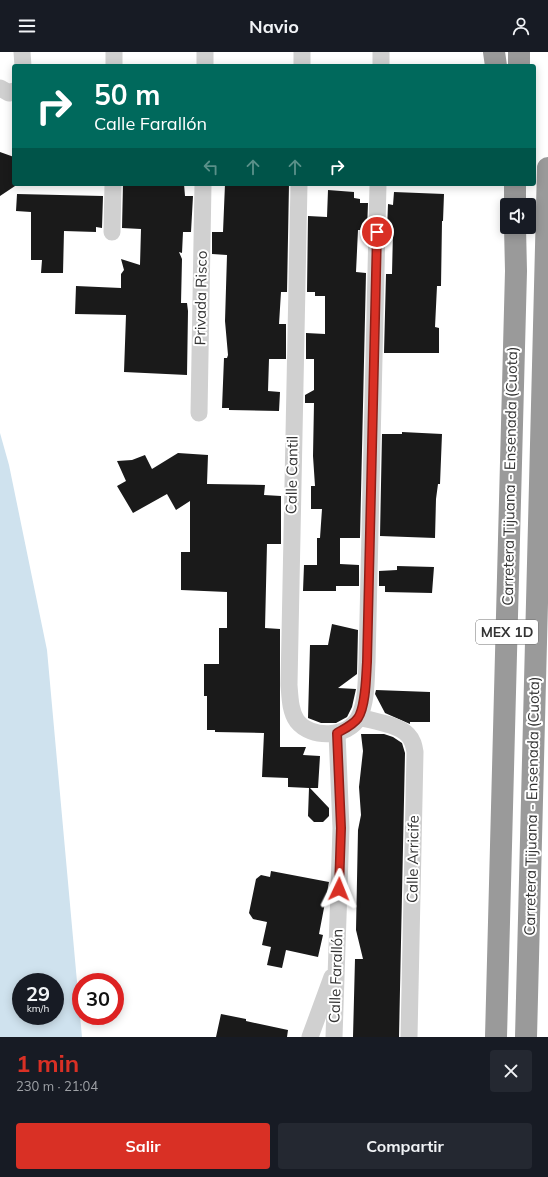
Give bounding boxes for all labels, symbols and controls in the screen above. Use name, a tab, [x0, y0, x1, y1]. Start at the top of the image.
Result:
icon: menu	[16, 15, 38, 37]
text: Navio	[249, 15, 299, 38]
icon: person	[510, 15, 532, 37]
text: 50 m	[94, 77, 160, 112]
icon: right	[28, 80, 80, 132]
text: Calle Farallón	[94, 112, 207, 135]
icon: left	[200, 156, 222, 178]
icon: ahead	[242, 156, 264, 178]
icon: ahead	[284, 156, 306, 178]
icon: right	[326, 156, 348, 178]
map controls	[500, 198, 536, 234]
button: sound	[500, 198, 536, 234]
pin	[360, 215, 394, 249]
icon: arrive	[366, 221, 388, 243]
street label: Privada Risco	[190, 251, 211, 345]
street label: Carretera Tijuana - Ensenada (Cuota)	[498, 346, 521, 606]
street label: Calle Cantil	[281, 436, 302, 514]
road number: MEX 1D	[476, 620, 538, 644]
street label: Carretera Tijuana - Ensenada (Cuota)	[520, 676, 543, 936]
street label: Calle Arricife	[402, 815, 423, 903]
position arrow	[318, 868, 360, 910]
street label: Calle Farallón	[324, 929, 347, 1023]
speed limit sign: 30	[72, 973, 124, 1025]
text: 29	[26, 981, 50, 1006]
text: km/h	[27, 1002, 49, 1015]
text: 1 min	[16, 1048, 79, 1078]
button: close	[490, 1050, 532, 1092]
text: 230 m · 21:04	[16, 1078, 98, 1094]
button: Salir	[16, 1123, 270, 1169]
button: Compartir	[278, 1123, 532, 1169]

